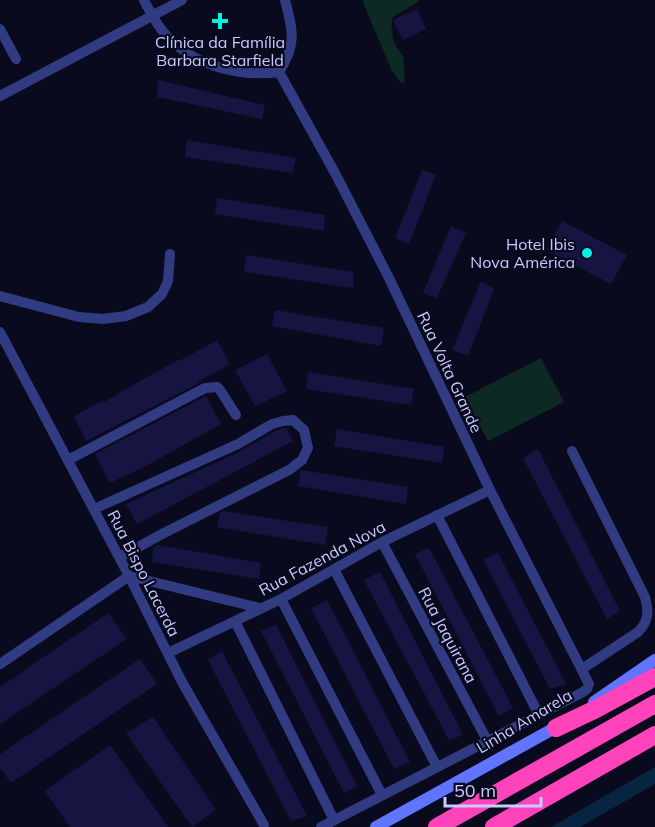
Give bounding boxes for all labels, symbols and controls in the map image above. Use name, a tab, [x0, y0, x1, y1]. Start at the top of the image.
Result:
marker: Clínica da Família Barbara Starfield	[211, 12, 229, 30]
place label: Clínica da Família Barbara Starfield	[155, 32, 285, 70]
place label: Hotel Ibis Nova América	[470, 234, 575, 272]
marker: Hotel Ibis Nova América	[580, 246, 594, 260]
street label: Rua Volta Grande	[413, 308, 487, 436]
street label: Rua Bispo Lacerda	[103, 506, 185, 640]
street label: Rua Fazenda Nova	[255, 516, 389, 600]
street label: Rua Jaquirana	[414, 584, 482, 686]
street label: Linha Amarela	[472, 685, 576, 757]
scale bar	[445, 770, 541, 808]
text: 50 m	[454, 779, 496, 802]

